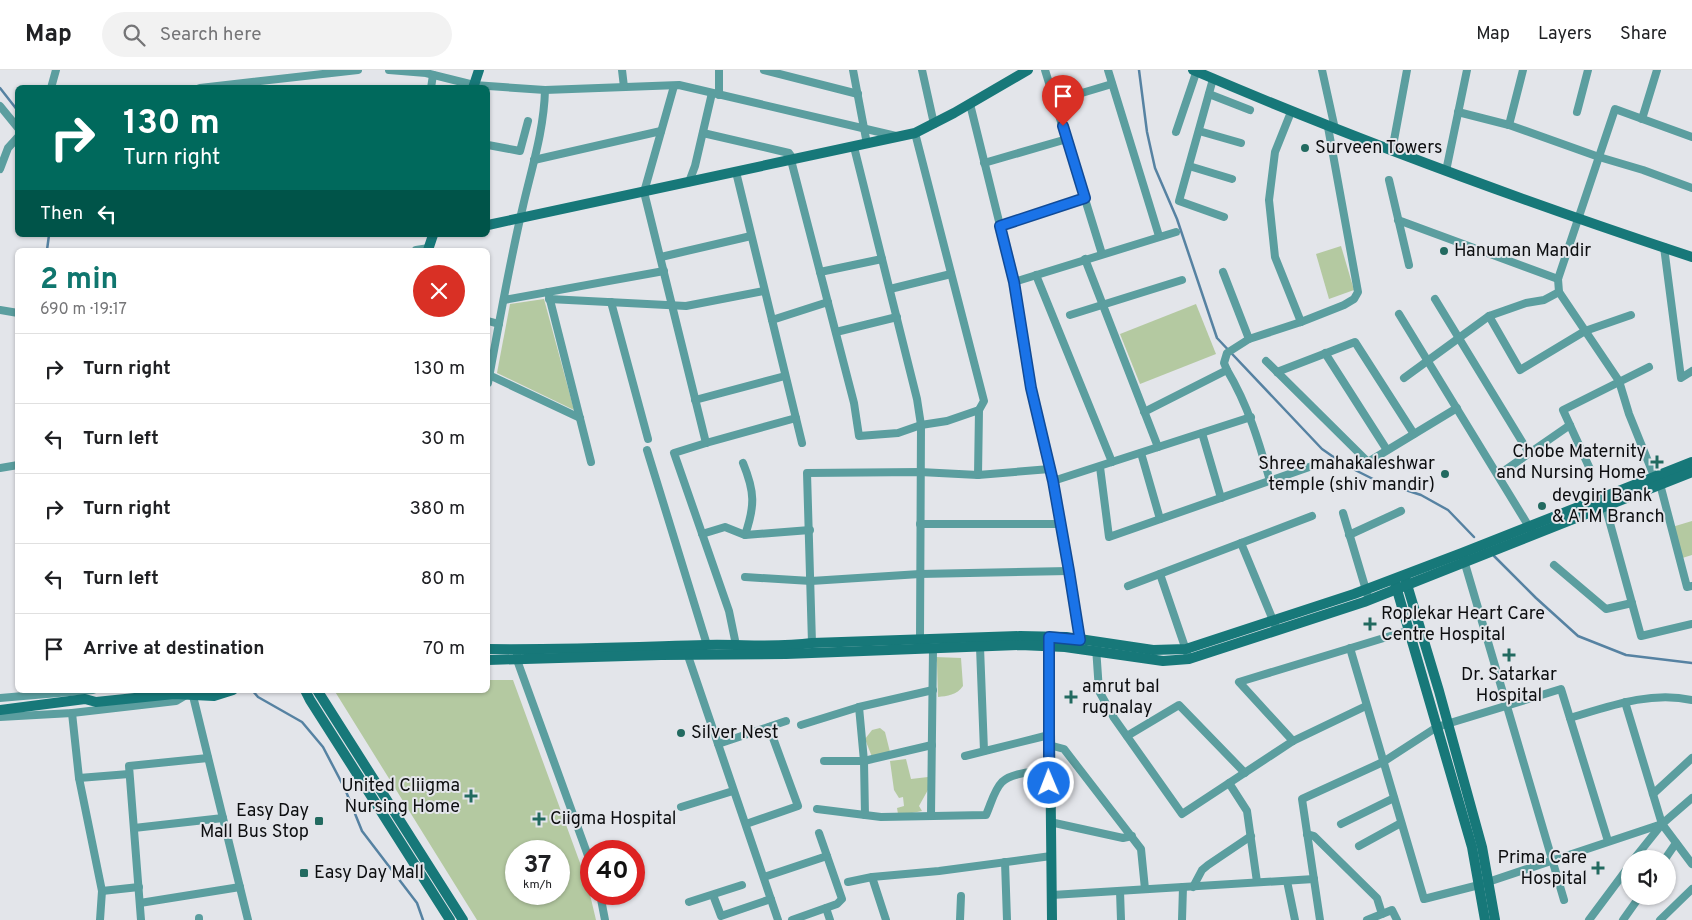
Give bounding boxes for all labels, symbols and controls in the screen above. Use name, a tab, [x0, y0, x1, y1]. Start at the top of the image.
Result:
search box	[102, 12, 452, 57]
text: Map	[25, 20, 72, 50]
icon: search	[120, 21, 148, 49]
text: Search here	[160, 23, 261, 47]
text: Map	[1476, 23, 1510, 46]
text: Layers	[1538, 23, 1592, 46]
text: Share	[1620, 23, 1667, 46]
pin	[1042, 75, 1084, 126]
icon: arrive	[1049, 82, 1077, 110]
text: 130 m	[123, 102, 220, 146]
icon: right	[40, 105, 105, 170]
place label: Surveen Towers	[1315, 137, 1442, 160]
marker: Surveen Towers	[1299, 142, 1311, 154]
text: Turn right	[123, 145, 220, 172]
icon: left	[93, 200, 121, 228]
text: Then	[40, 202, 83, 226]
place label: Hanuman Mandir	[1454, 240, 1591, 263]
marker: Hanuman Mandir	[1438, 245, 1450, 257]
text: 2 min	[40, 262, 118, 299]
button: close	[413, 265, 465, 317]
text: 690 m · 19:17	[40, 300, 127, 320]
icon: right	[40, 355, 68, 383]
text: Turn right	[83, 357, 171, 381]
text: 130 m	[414, 357, 465, 381]
icon: left	[40, 425, 68, 453]
text: Turn left	[83, 427, 159, 451]
text: 30 m	[421, 427, 465, 451]
place label: Chobe Maternity and Nursing Home	[1496, 441, 1646, 485]
place label: Shree mahakaleshwar temple (shiv mandir)	[1258, 453, 1435, 497]
marker: Chobe Maternity and Nursing Home	[1650, 455, 1664, 469]
marker: Shree mahakaleshwar temple (shiv mandir)	[1439, 468, 1451, 480]
place label: devgiri Bank & ATM Branch	[1552, 485, 1665, 529]
icon: right	[40, 495, 68, 523]
text: Turn right	[83, 497, 171, 521]
text: 380 m	[409, 497, 465, 521]
marker: devgiri Bank & ATM Branch	[1536, 500, 1548, 512]
icon: left	[40, 565, 68, 593]
text: Turn left	[83, 567, 159, 591]
text: 80 m	[421, 567, 465, 591]
place label: Roplekar Heart Care Centre Hospital	[1381, 603, 1545, 647]
marker: Roplekar Heart Care Centre Hospital	[1363, 617, 1377, 631]
icon: arrive	[40, 635, 68, 663]
text: Arrive at destination	[83, 637, 264, 661]
text: 70 m	[423, 637, 465, 661]
marker: Dr. Satarkar Hospital	[1502, 648, 1516, 662]
place label: Dr. Satarkar Hospital	[1461, 664, 1557, 708]
place label: amrut bal rugnalay	[1082, 676, 1160, 720]
marker: amrut bal rugnalay	[1064, 690, 1078, 704]
place label: Silver Nest	[691, 722, 779, 745]
marker: Silver Nest	[675, 727, 687, 739]
position arrow	[1022, 756, 1074, 808]
place label: United CIiigma Nursing Home	[341, 775, 460, 819]
marker: United CIiigma Nursing Home	[464, 789, 478, 803]
place label: Easy Day Mall Bus Stop	[200, 800, 309, 844]
place label: Ciigma Hospital	[550, 808, 677, 831]
marker: Ciigma Hospital	[532, 812, 546, 826]
marker: Easy Day Mall Bus Stop	[313, 815, 325, 827]
speed limit sign: 40	[580, 840, 645, 905]
place label: Prima Care Hospital	[1498, 847, 1587, 891]
text: 37	[523, 850, 552, 882]
map controls	[1621, 850, 1676, 905]
button: sound	[1621, 850, 1676, 905]
marker: Prima Care Hospital	[1591, 861, 1605, 875]
place label: Easy Day Mall	[314, 862, 424, 885]
marker: Easy Day Mall	[298, 867, 310, 879]
text: km/h	[523, 877, 552, 893]

